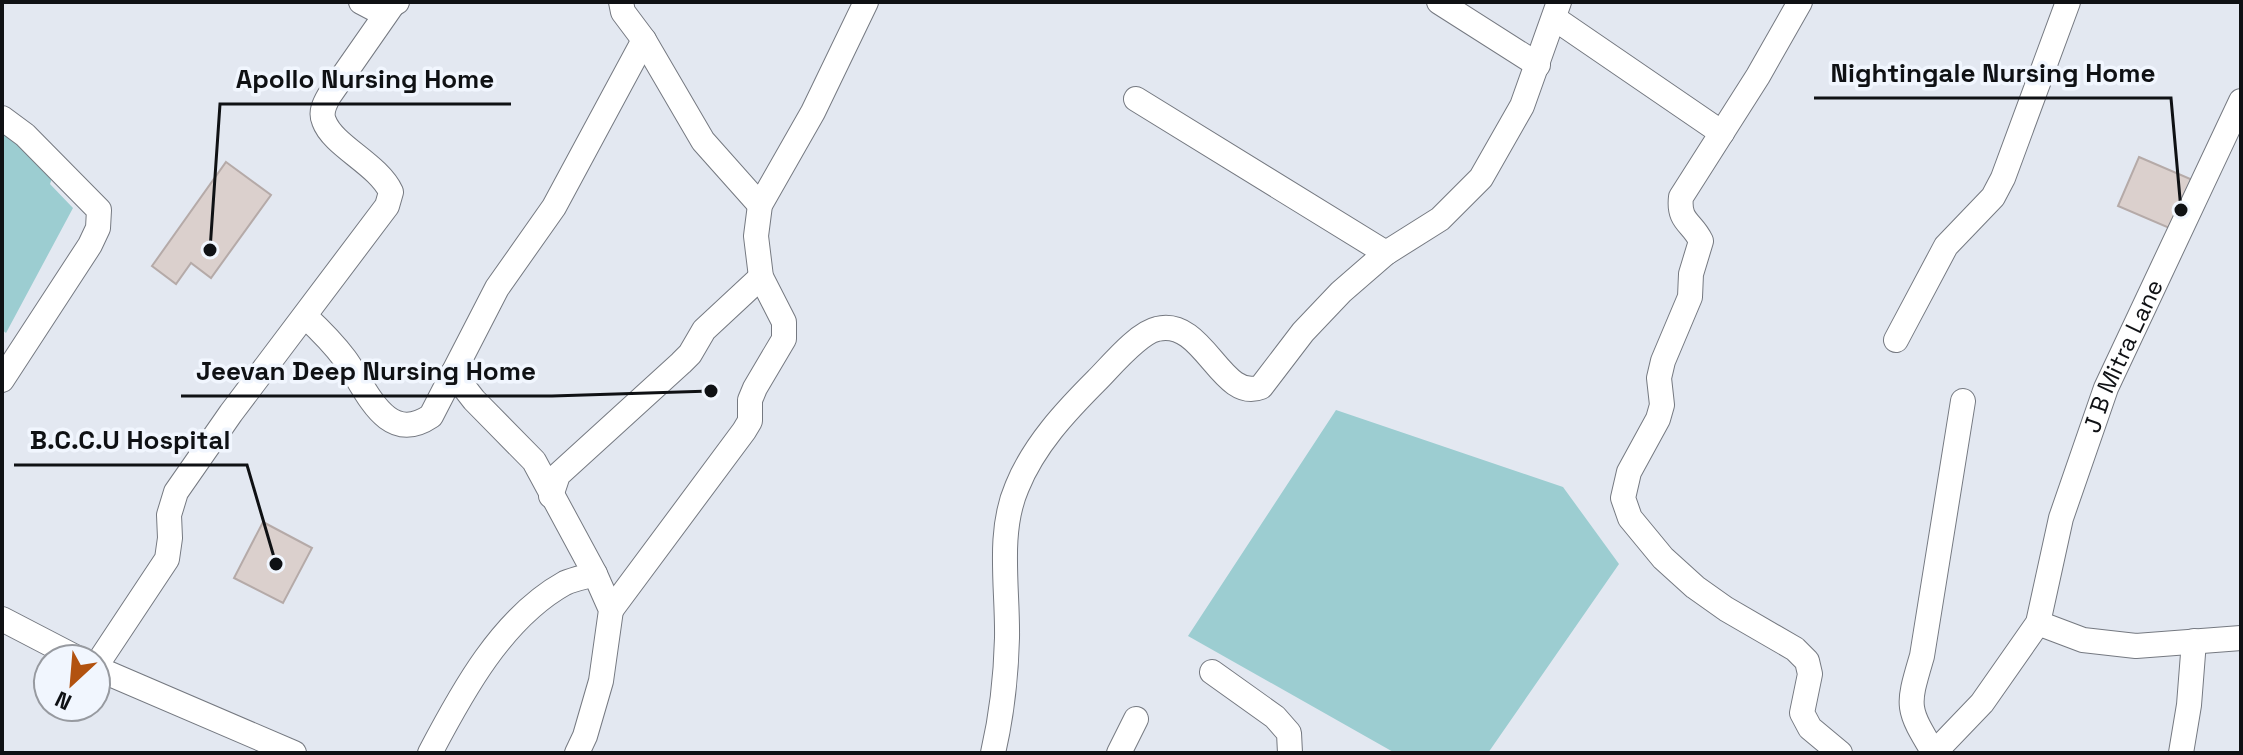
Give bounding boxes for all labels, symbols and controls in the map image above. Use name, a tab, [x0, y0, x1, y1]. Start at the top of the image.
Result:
callout: Nightingale Nursing Home	[1814, 48, 2171, 98]
callout: Apollo Nursing Home	[220, 54, 511, 104]
text: Nightingale Nursing Home	[1831, 56, 2155, 90]
text: Apollo Nursing Home	[236, 62, 494, 96]
street label: J B Mitra Lane	[2076, 274, 2170, 437]
callout: Jeevan Deep Nursing Home	[181, 346, 552, 396]
text: Jeevan Deep Nursing Home	[196, 354, 536, 388]
callout: B.C.C.U Hospital	[14, 415, 247, 465]
text: B.C.C.U Hospital	[30, 423, 230, 457]
north arrow	[32, 643, 112, 723]
text: N	[50, 685, 76, 717]

